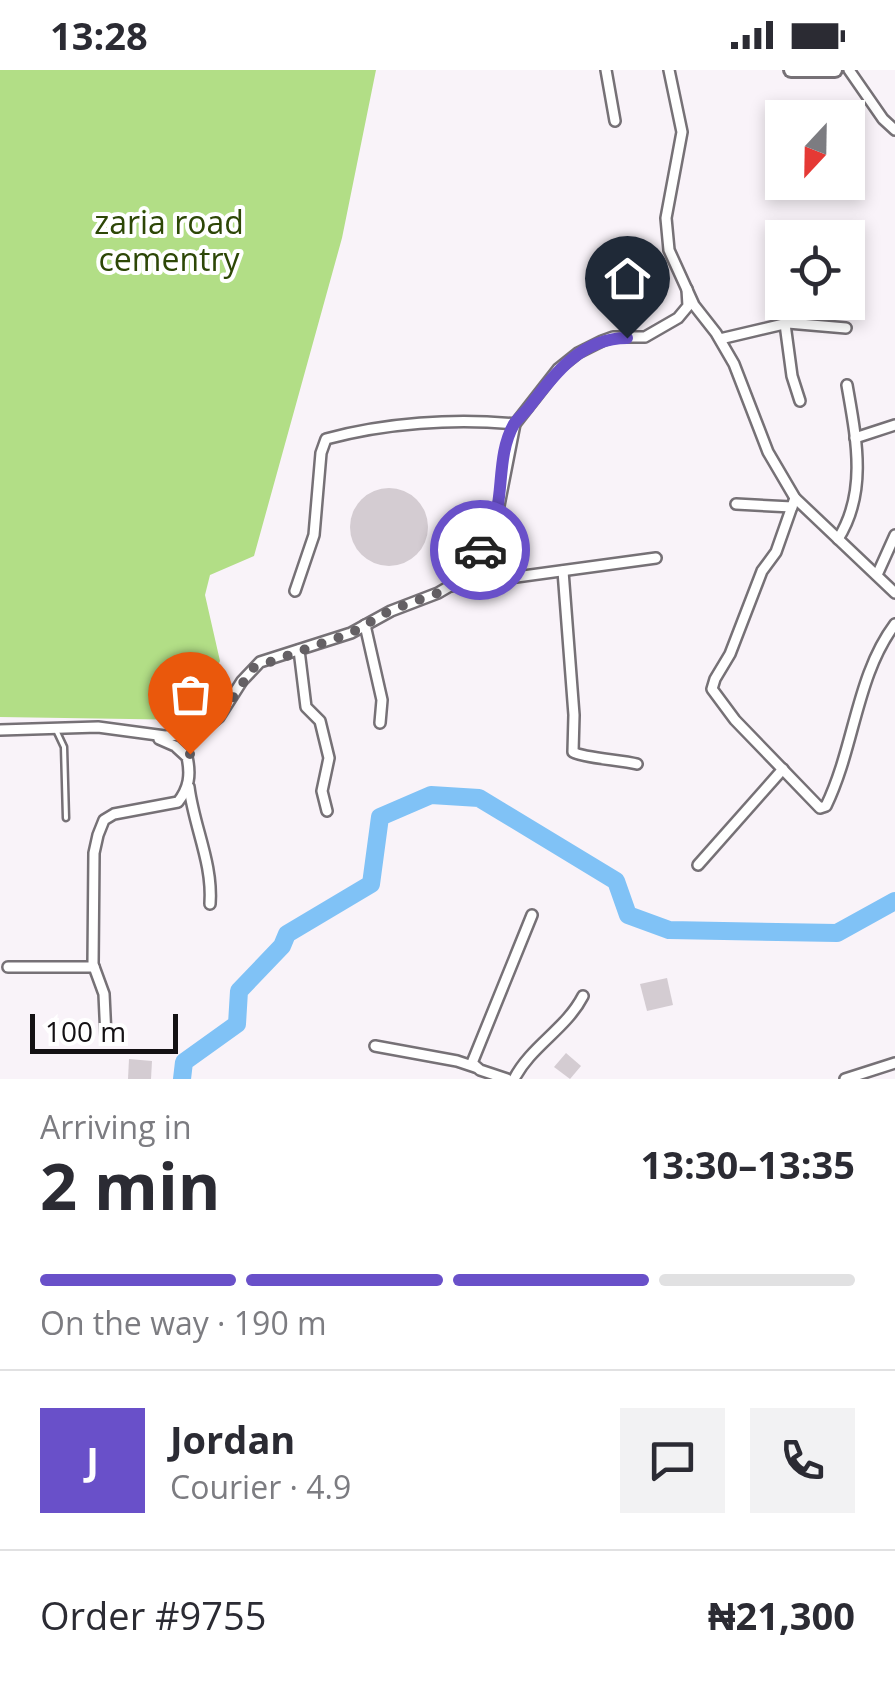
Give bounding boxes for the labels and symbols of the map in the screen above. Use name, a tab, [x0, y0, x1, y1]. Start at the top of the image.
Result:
north arrow	[765, 100, 865, 200]
park label: zaria road cementry	[94, 200, 244, 280]
pin	[585, 236, 670, 339]
courier	[430, 500, 530, 600]
pin	[148, 652, 233, 755]
scale bar	[30, 1009, 178, 1054]

